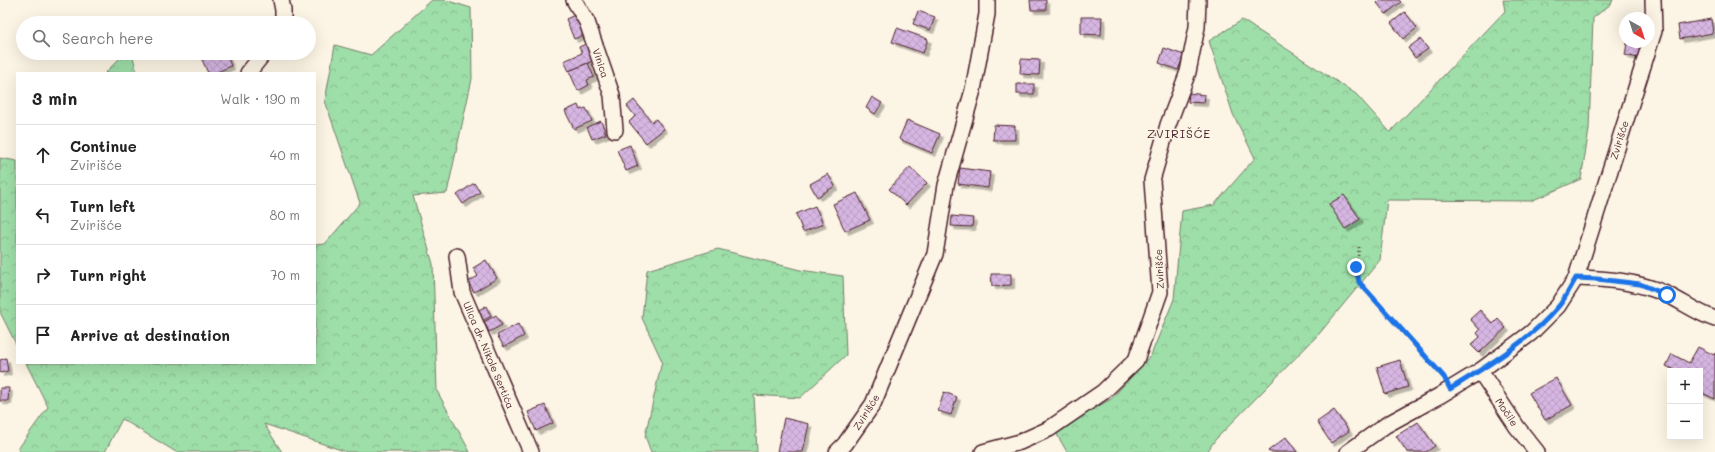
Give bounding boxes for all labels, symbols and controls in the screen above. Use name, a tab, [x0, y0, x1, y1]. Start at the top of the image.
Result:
north arrow	[1619, 12, 1655, 48]
search box	[16, 16, 316, 60]
icon: search	[30, 27, 52, 49]
text: Search here	[62, 28, 153, 48]
street label: Vinica	[589, 46, 613, 80]
text: 3 min	[32, 87, 77, 109]
text: Walk · 190 m	[220, 90, 300, 107]
street label: Zvirišće	[1606, 119, 1632, 161]
district label: ZVIRIŠĆE	[1147, 125, 1211, 141]
text: Continue	[70, 136, 137, 156]
icon: ahead	[32, 144, 54, 166]
text: 40 m	[270, 146, 300, 163]
text: Zvirišće	[70, 156, 122, 173]
text: Turn left	[70, 196, 135, 216]
icon: left	[32, 204, 54, 226]
text: 80 m	[270, 206, 300, 223]
text: Zvirišće	[70, 216, 122, 233]
street label: Zvirišće	[1151, 249, 1167, 289]
route end	[1347, 258, 1365, 276]
icon: right	[32, 264, 54, 286]
text: Turn right	[70, 265, 147, 285]
text: 70 m	[270, 266, 300, 283]
route start	[1658, 286, 1676, 304]
street label: Ulica dr. Nikole Sertića	[460, 299, 518, 411]
icon: arrive	[32, 324, 54, 346]
text: Arrive at destination	[70, 325, 230, 345]
map controls	[1667, 368, 1703, 440]
button: +	[1667, 368, 1703, 404]
street label: Zvirišće	[849, 391, 883, 433]
street label: Močile	[1492, 395, 1522, 429]
button: −	[1667, 404, 1703, 440]

